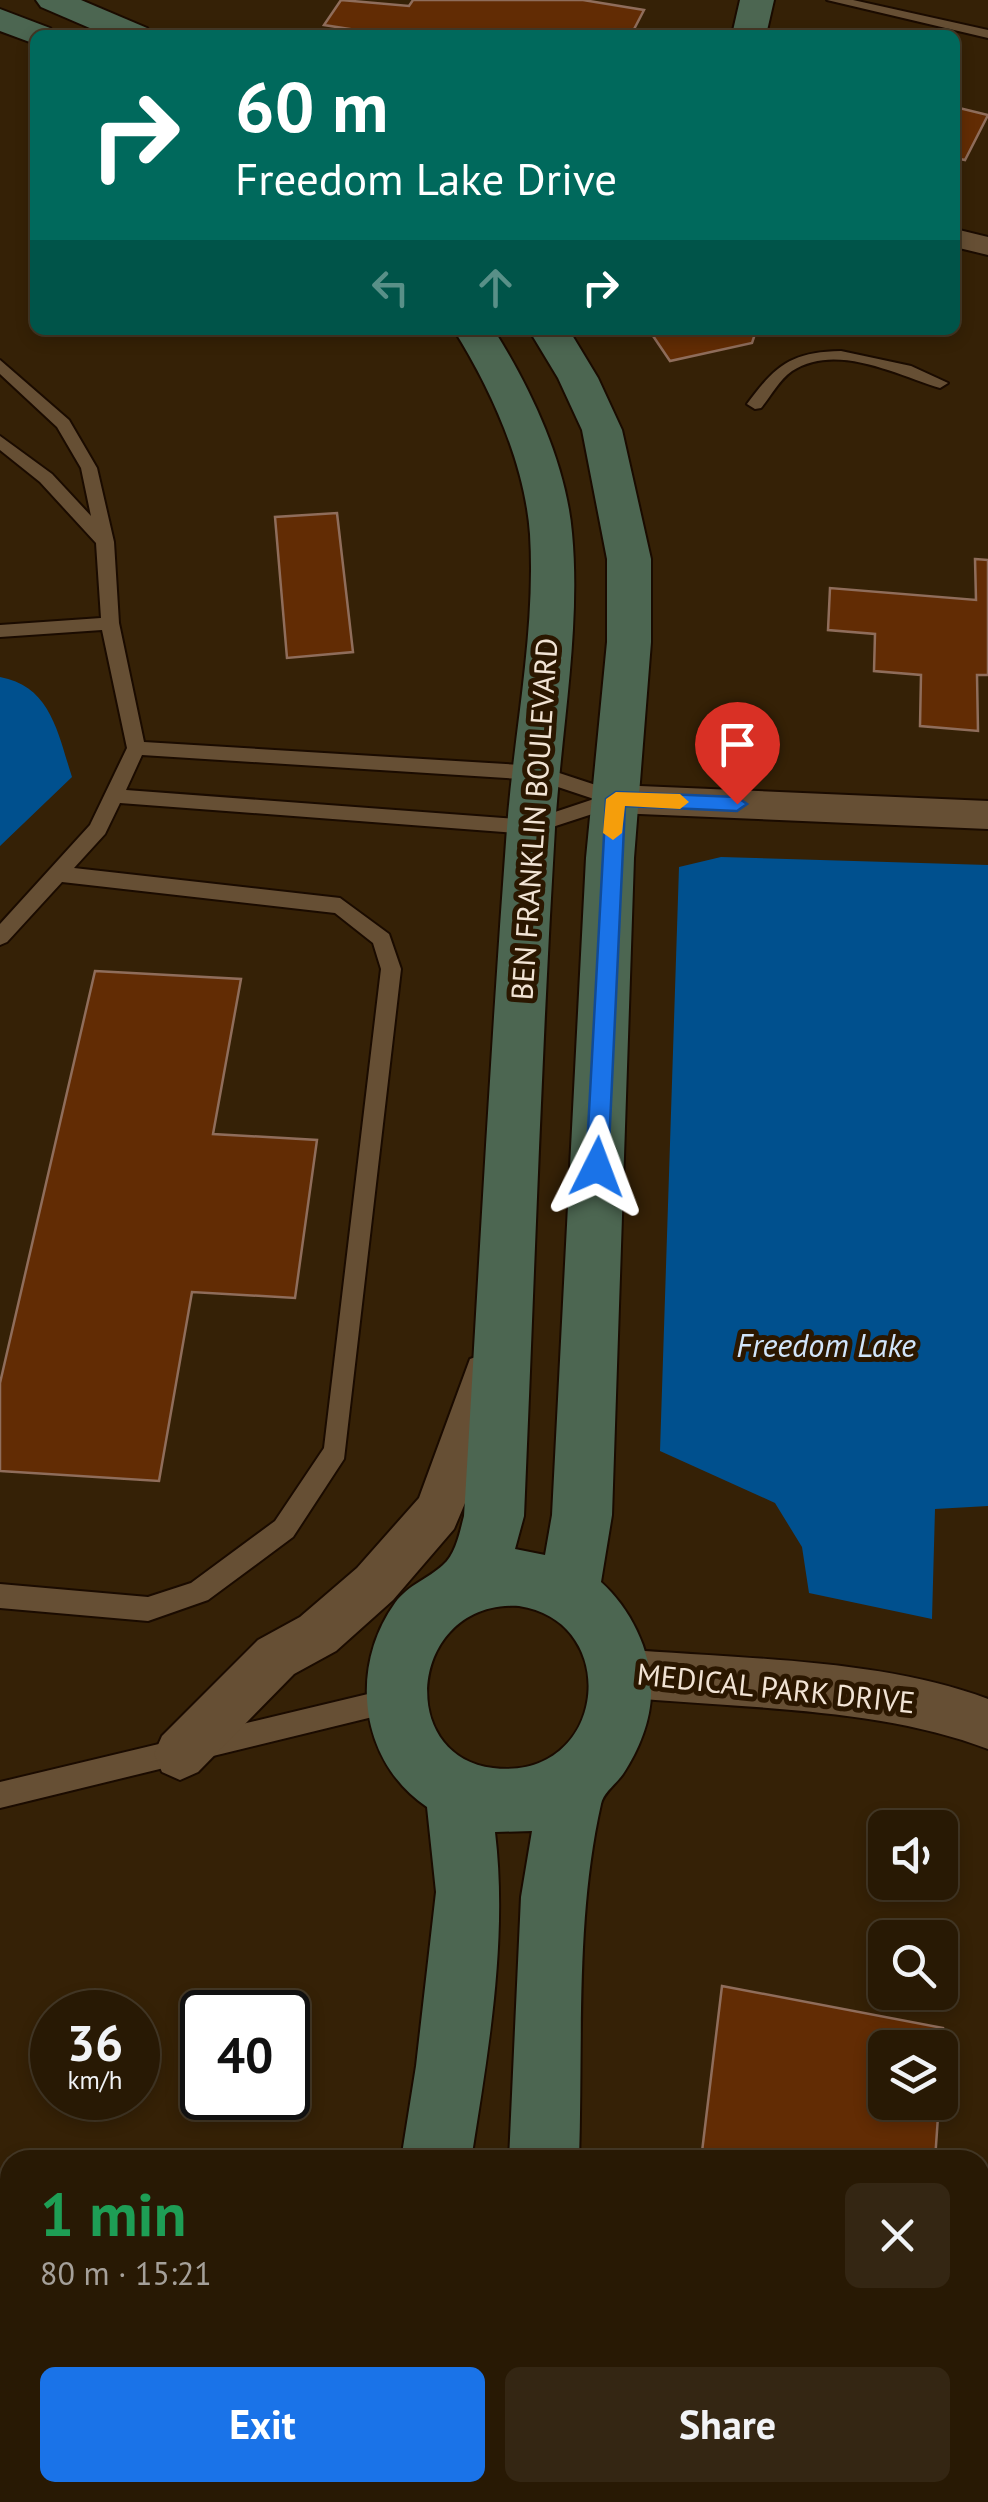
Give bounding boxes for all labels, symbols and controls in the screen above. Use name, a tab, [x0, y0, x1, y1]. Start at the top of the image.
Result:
text: 60 m	[235, 61, 388, 151]
icon: right	[70, 70, 200, 200]
text: Freedom Lake Drive	[235, 149, 617, 207]
icon: left	[363, 260, 418, 315]
icon: ahead	[468, 260, 523, 315]
icon: right	[573, 260, 628, 315]
street label: BEN FRANKLIN BOULEVARD	[501, 637, 566, 1001]
pin	[695, 702, 780, 805]
icon: arrive	[710, 717, 765, 772]
position arrow	[545, 1115, 649, 1219]
water label: Freedom Lake	[736, 1324, 916, 1366]
street label: MEDICAL PARK DRIVE	[635, 1654, 917, 1721]
map controls	[868, 1810, 958, 2120]
button: sound	[868, 1810, 958, 1900]
button: search	[868, 1920, 958, 2010]
speed limit sign: 40	[180, 1990, 310, 2120]
text: 36	[67, 2010, 123, 2075]
button: layers	[868, 2030, 958, 2120]
text: km/h	[68, 2064, 122, 2096]
text: 1 min	[40, 2175, 186, 2253]
button: close	[845, 2183, 950, 2288]
text: 80 m · 15:21	[40, 2252, 212, 2294]
button: Exit	[40, 2367, 485, 2482]
button: Share	[505, 2367, 950, 2482]

